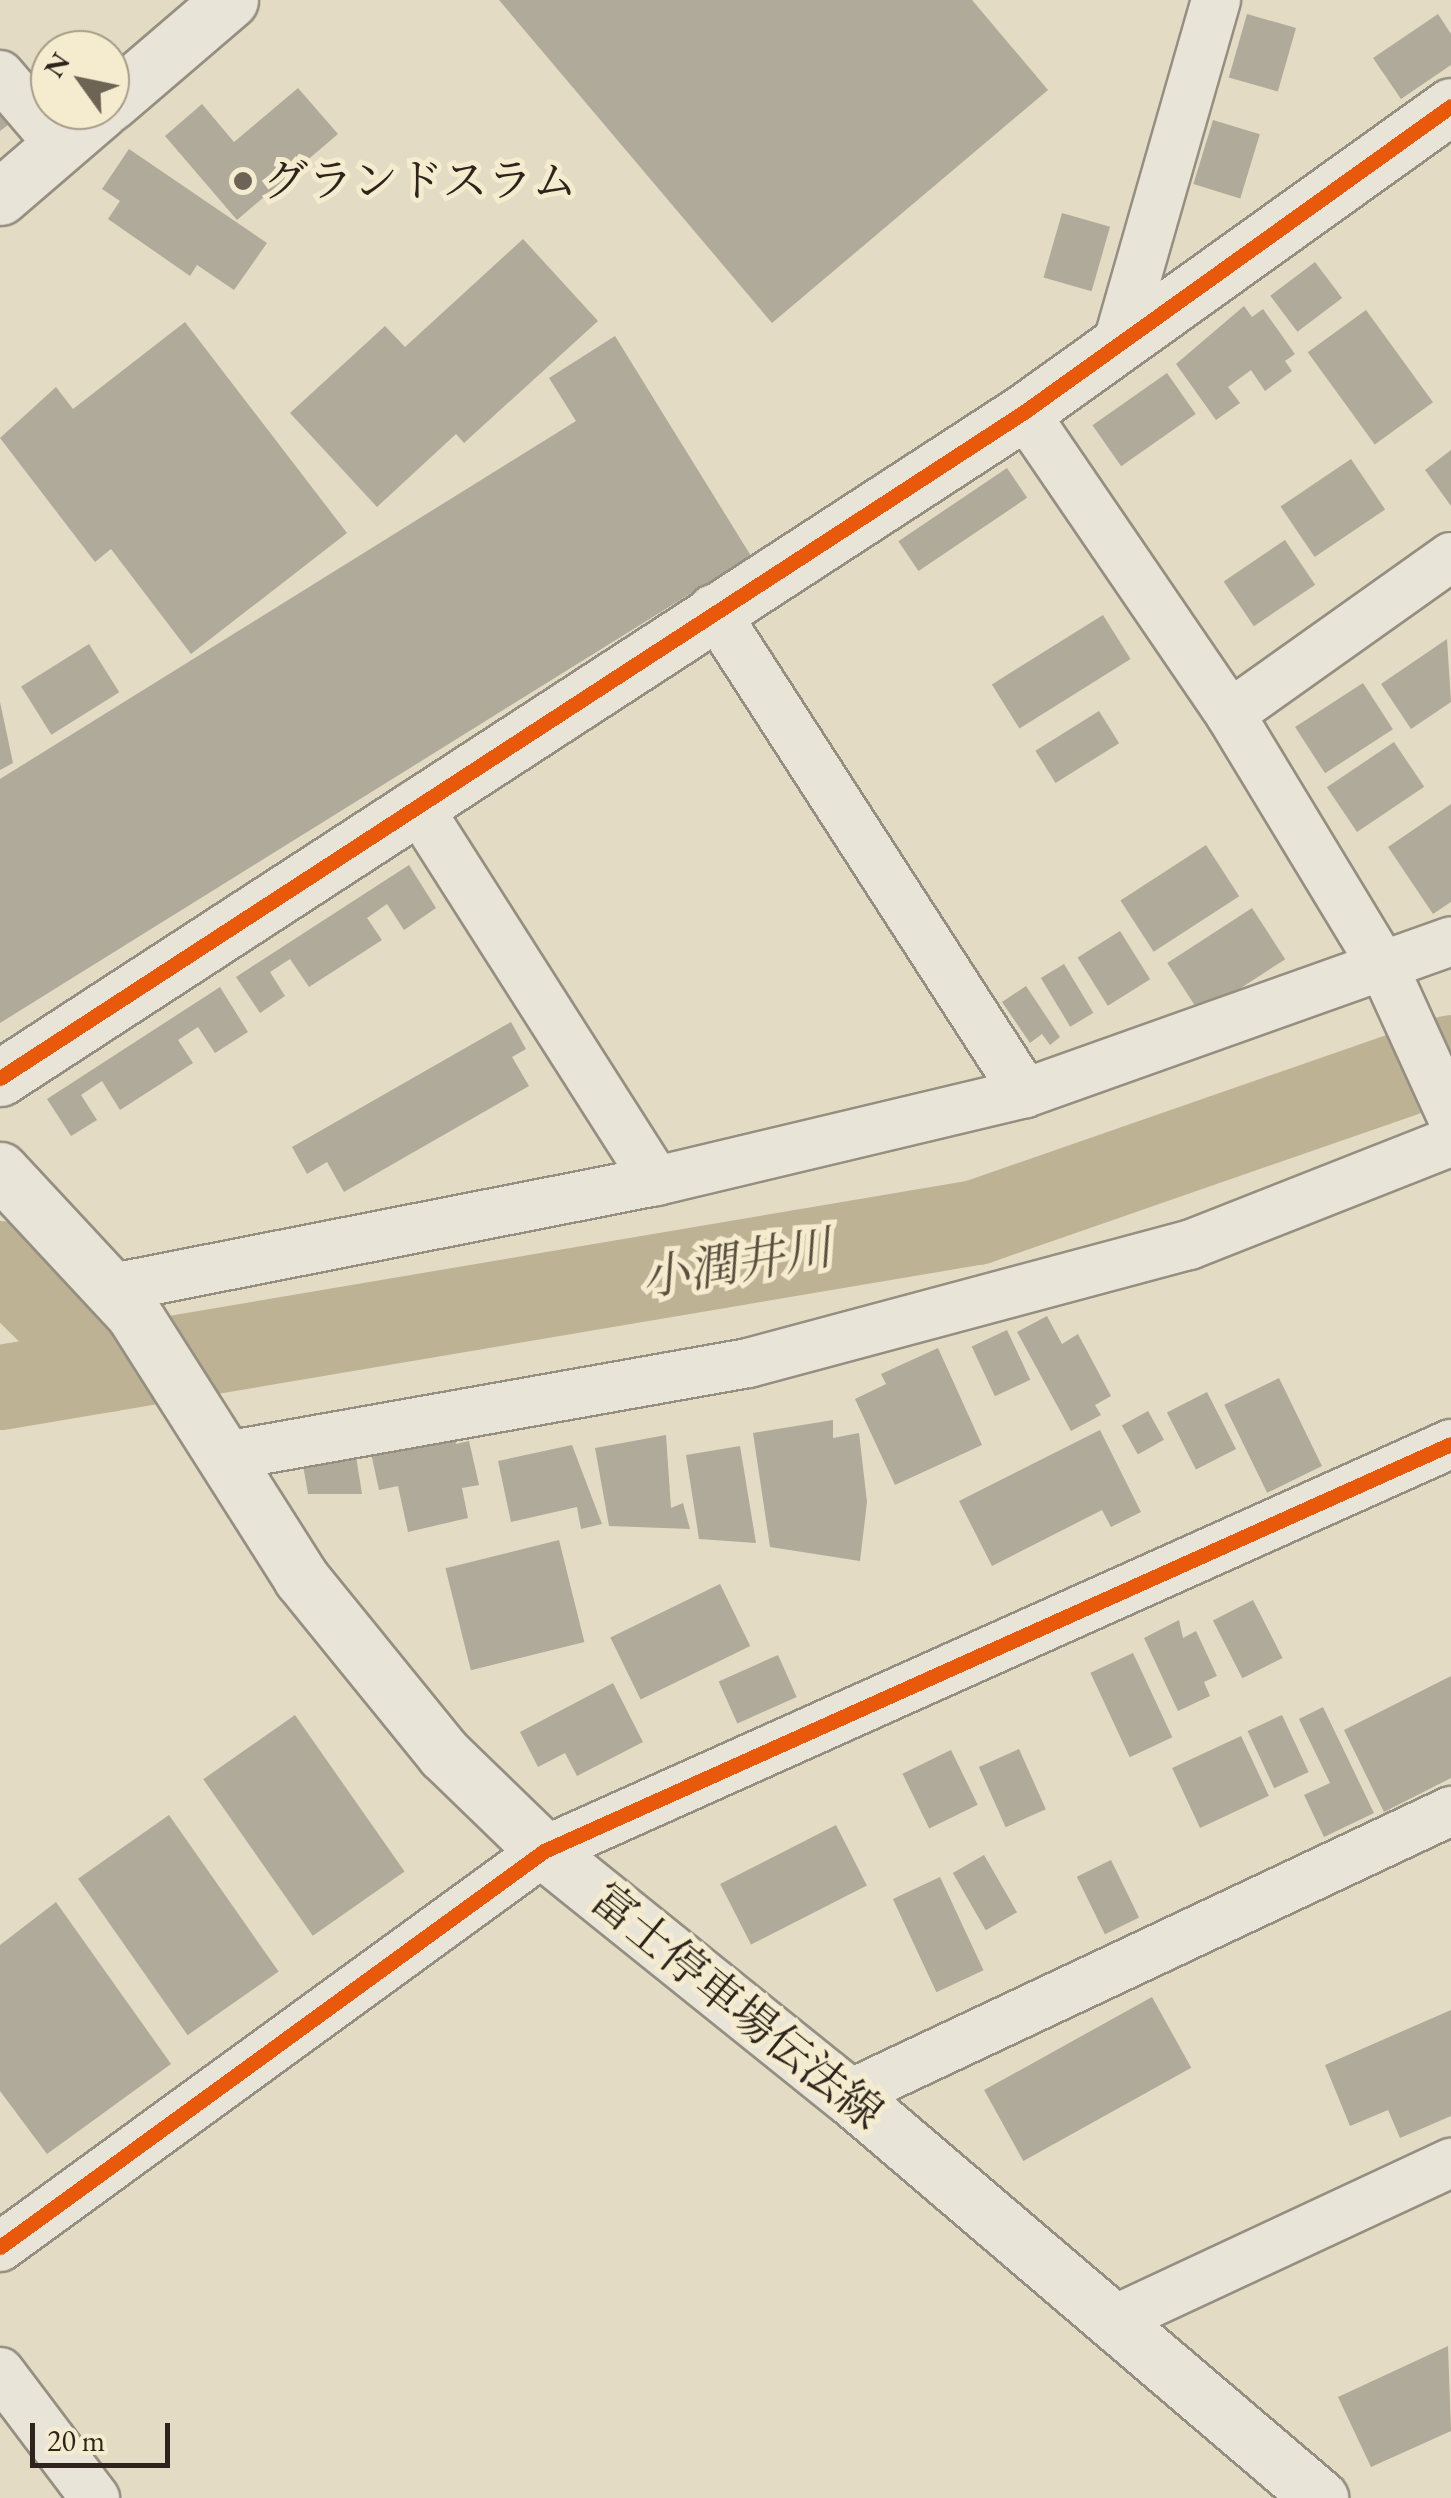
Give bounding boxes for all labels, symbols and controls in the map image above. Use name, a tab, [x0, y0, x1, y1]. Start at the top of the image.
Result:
north arrow	[30, 30, 130, 130]
text: N	[35, 45, 78, 84]
place label: グランドスラム	[263, 154, 578, 208]
marker: グランドスラム	[232, 170, 254, 192]
water label: 小潤井川	[636, 1218, 836, 1308]
street label: 富士停車場伝法線	[580, 1872, 894, 2140]
scale bar	[35, 2403, 175, 2465]
text: 20 m	[47, 2421, 105, 2460]

